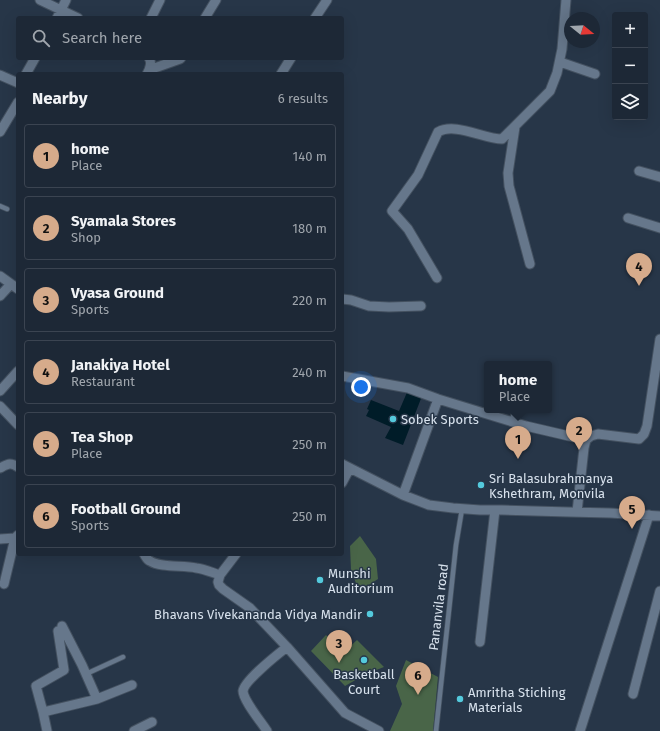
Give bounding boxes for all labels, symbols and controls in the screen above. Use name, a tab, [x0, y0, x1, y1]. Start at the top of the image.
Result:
north arrow	[564, 12, 600, 48]
map controls	[612, 12, 648, 120]
button: +	[612, 12, 648, 48]
search box	[16, 16, 344, 60]
icon: search	[30, 27, 52, 49]
text: Search here	[62, 29, 142, 47]
button: −	[612, 48, 648, 84]
button: layers	[612, 84, 648, 120]
text: Nearby	[32, 88, 87, 109]
text: 6 results	[278, 91, 328, 106]
text: home	[71, 140, 109, 158]
text: 1	[43, 149, 49, 164]
text: 140 m	[293, 149, 327, 164]
text: Place	[71, 158, 102, 173]
text: Syamala Stores	[71, 212, 176, 230]
text: 2	[43, 221, 49, 236]
text: 180 m	[292, 221, 327, 236]
text: Shop	[71, 230, 101, 245]
pin: 4	[626, 253, 652, 286]
text: Vyasa Ground	[71, 284, 164, 302]
text: 3	[43, 293, 49, 308]
text: 220 m	[292, 293, 327, 308]
text: Sports	[71, 302, 109, 317]
text: Janakiya Hotel	[71, 356, 170, 374]
popup	[484, 361, 552, 413]
text: 4	[42, 365, 50, 380]
text: 240 m	[292, 365, 327, 380]
text: home	[499, 371, 537, 389]
text: Restaurant	[71, 374, 135, 389]
your location	[351, 377, 371, 397]
text: Place	[499, 389, 530, 404]
place label: Sobek Sports	[401, 412, 479, 427]
marker: Sobek Sports	[388, 414, 398, 424]
pin: 2	[566, 417, 592, 450]
pin: 1	[505, 426, 531, 459]
text: Tea Shop	[71, 428, 133, 446]
text: 5	[43, 437, 49, 452]
text: 250 m	[292, 437, 327, 452]
text: Place	[71, 446, 102, 461]
place label: Sri Balasubrahmanya Kshethram, Monvila	[489, 471, 613, 501]
marker: Sri Balasubrahmanya Kshethram, Monvila	[476, 480, 486, 490]
pin: 5	[619, 496, 645, 529]
text: Football Ground	[71, 500, 181, 518]
text: 6	[42, 509, 50, 524]
text: 250 m	[292, 509, 327, 524]
text: Sports	[71, 518, 109, 533]
street label: Pananvila road	[426, 563, 451, 651]
place label: Munshi Auditorium	[328, 566, 394, 596]
marker: Munshi Auditorium	[315, 575, 325, 585]
place label: Bhavans Vivekananda Vidya Mandir	[154, 607, 362, 622]
marker: Bhavans Vivekananda Vidya Mandir	[365, 609, 375, 619]
pin: 3	[326, 630, 352, 663]
marker: Basketball Court	[359, 655, 369, 665]
pin: 6	[405, 662, 431, 695]
place label: Basketball Court	[333, 667, 395, 697]
place label: Amritha Stiching Materials	[468, 685, 566, 715]
marker: Amritha Stiching Materials	[455, 694, 465, 704]

